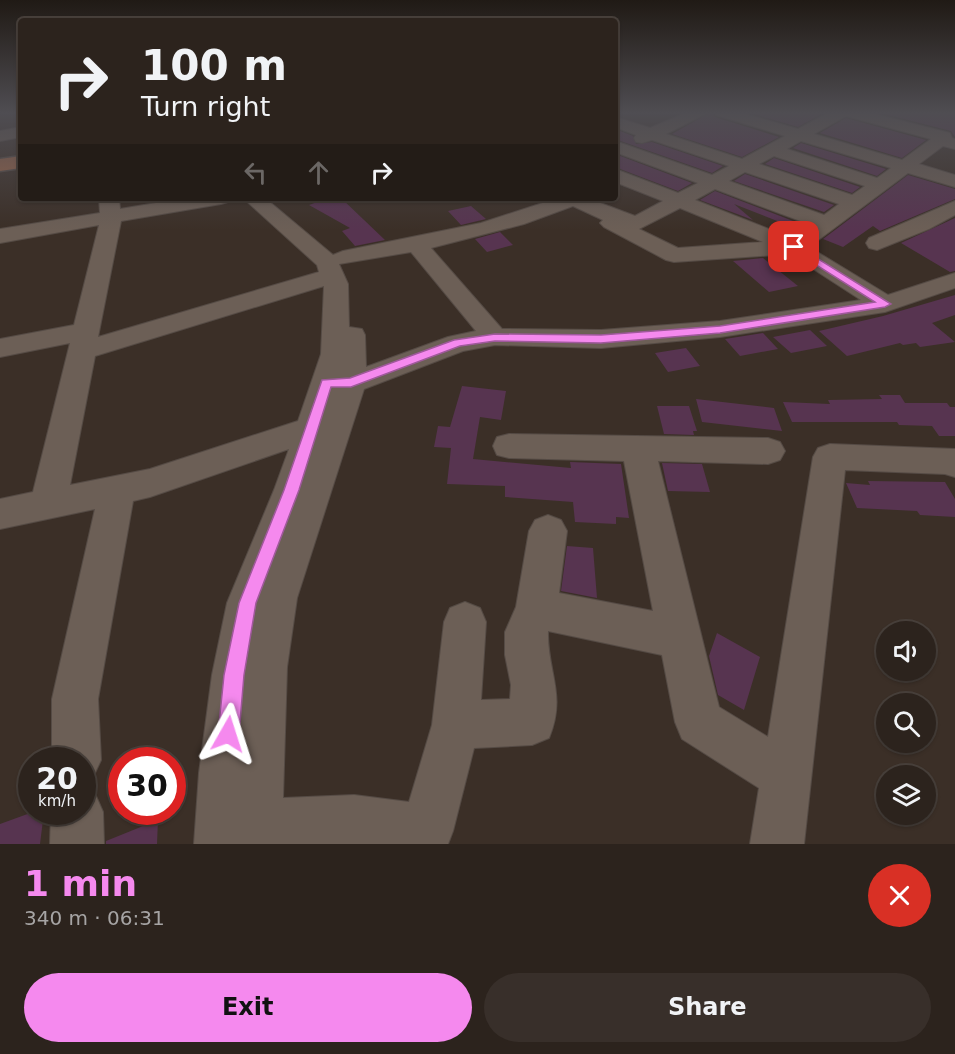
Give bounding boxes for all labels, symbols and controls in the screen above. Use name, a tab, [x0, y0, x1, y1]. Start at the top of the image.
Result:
text: 100 m	[141, 41, 287, 90]
icon: right	[42, 42, 120, 120]
text: Turn right	[141, 91, 270, 122]
icon: left	[239, 156, 272, 189]
icon: ahead	[302, 156, 335, 189]
icon: right	[365, 156, 398, 189]
pin	[768, 221, 819, 272]
icon: arrive	[777, 230, 810, 263]
map controls	[876, 621, 936, 825]
button: sound	[876, 621, 936, 681]
button: search	[876, 693, 936, 753]
position arrow	[196, 702, 260, 766]
speed limit sign: 30	[108, 747, 186, 825]
text: 20	[36, 761, 78, 796]
button: layers	[876, 765, 936, 825]
text: km/h	[38, 792, 76, 810]
text: 1 min	[24, 863, 137, 904]
button: close	[868, 864, 931, 927]
text: 340 m · 06:31	[24, 906, 165, 930]
button: Exit	[24, 973, 472, 1042]
button: Share	[484, 973, 931, 1042]

